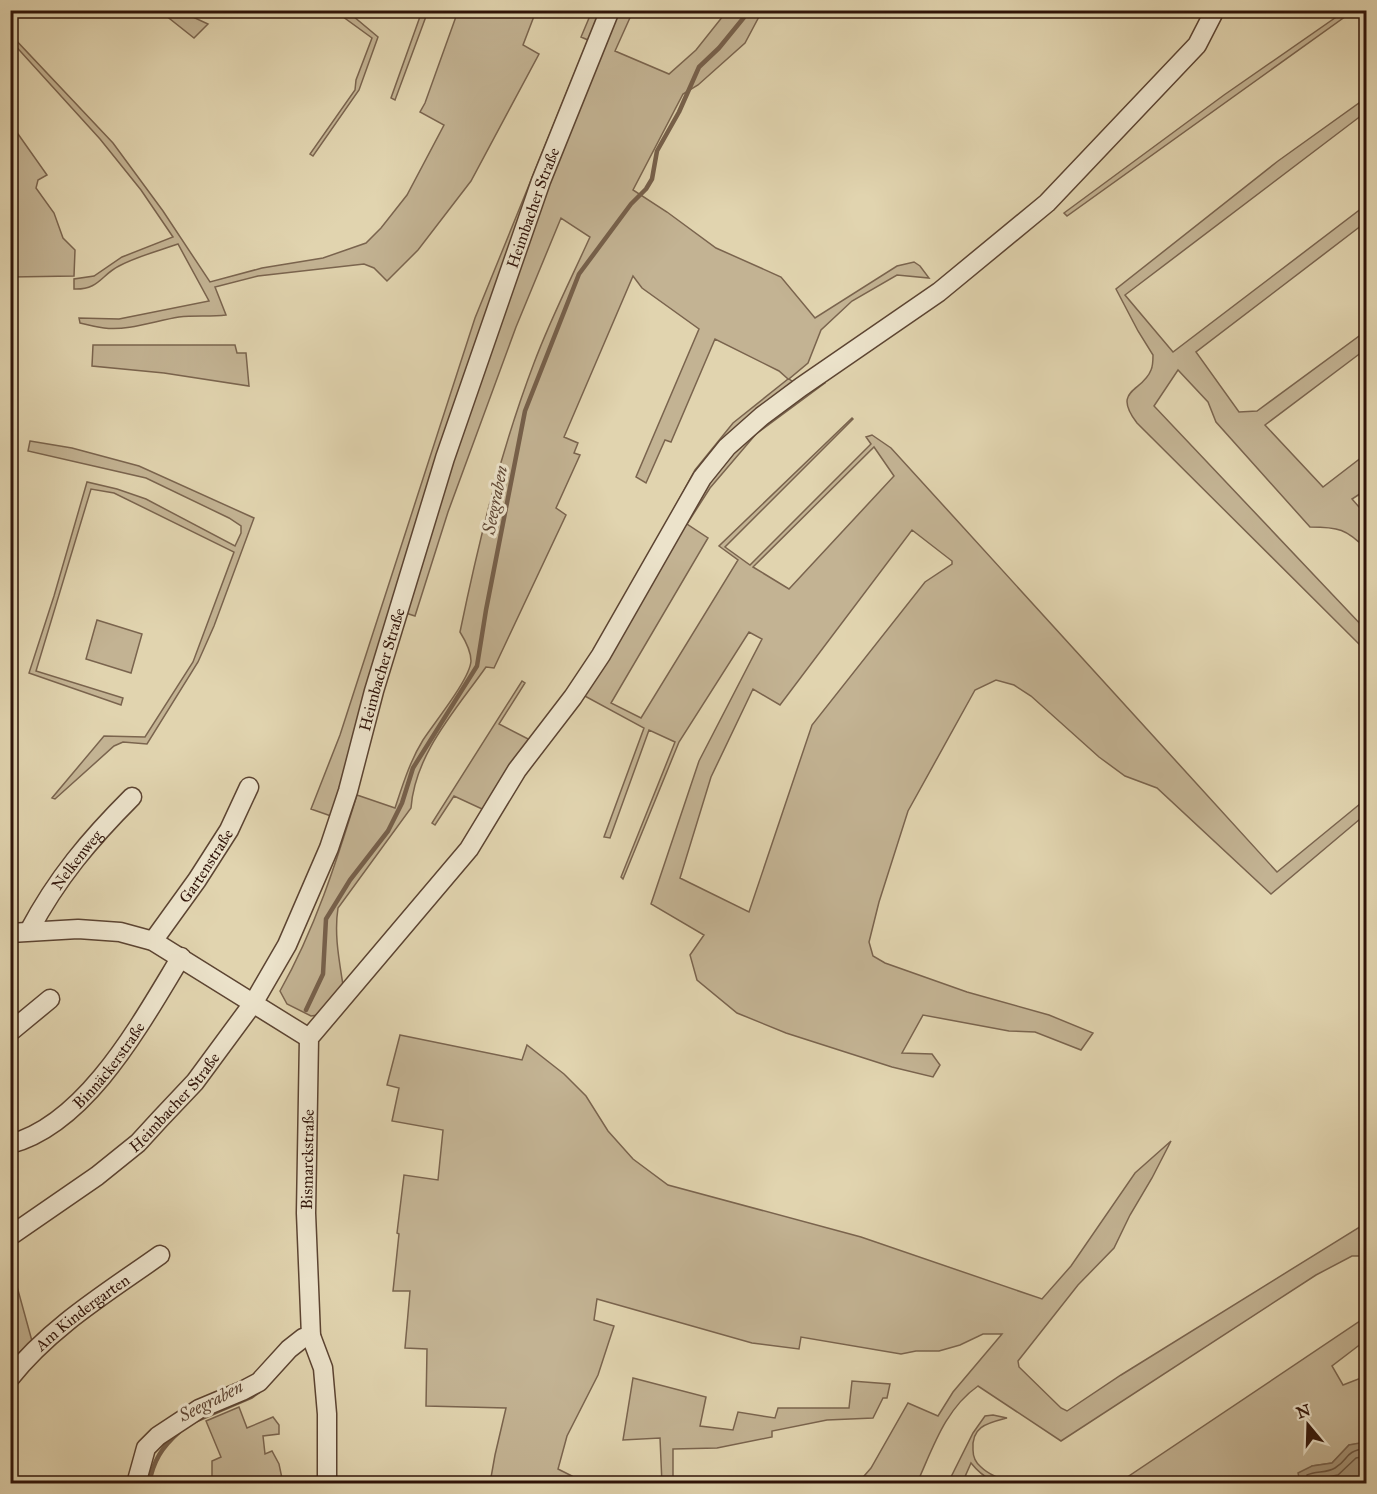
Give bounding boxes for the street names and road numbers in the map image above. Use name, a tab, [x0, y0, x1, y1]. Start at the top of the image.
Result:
street label: Heimbacher Straße	[502, 144, 563, 270]
street label: Heimbacher Straße	[355, 605, 408, 733]
street label: Nelkenweg	[47, 825, 107, 893]
street label: Gartenstraße	[174, 825, 237, 906]
street label: Binnäckerstraße	[69, 1018, 149, 1112]
street label: Heimbacher Straße	[125, 1048, 223, 1156]
street label: Bismarckstraße	[297, 1109, 317, 1210]
street label: Am Kindergarten	[30, 1270, 133, 1355]

